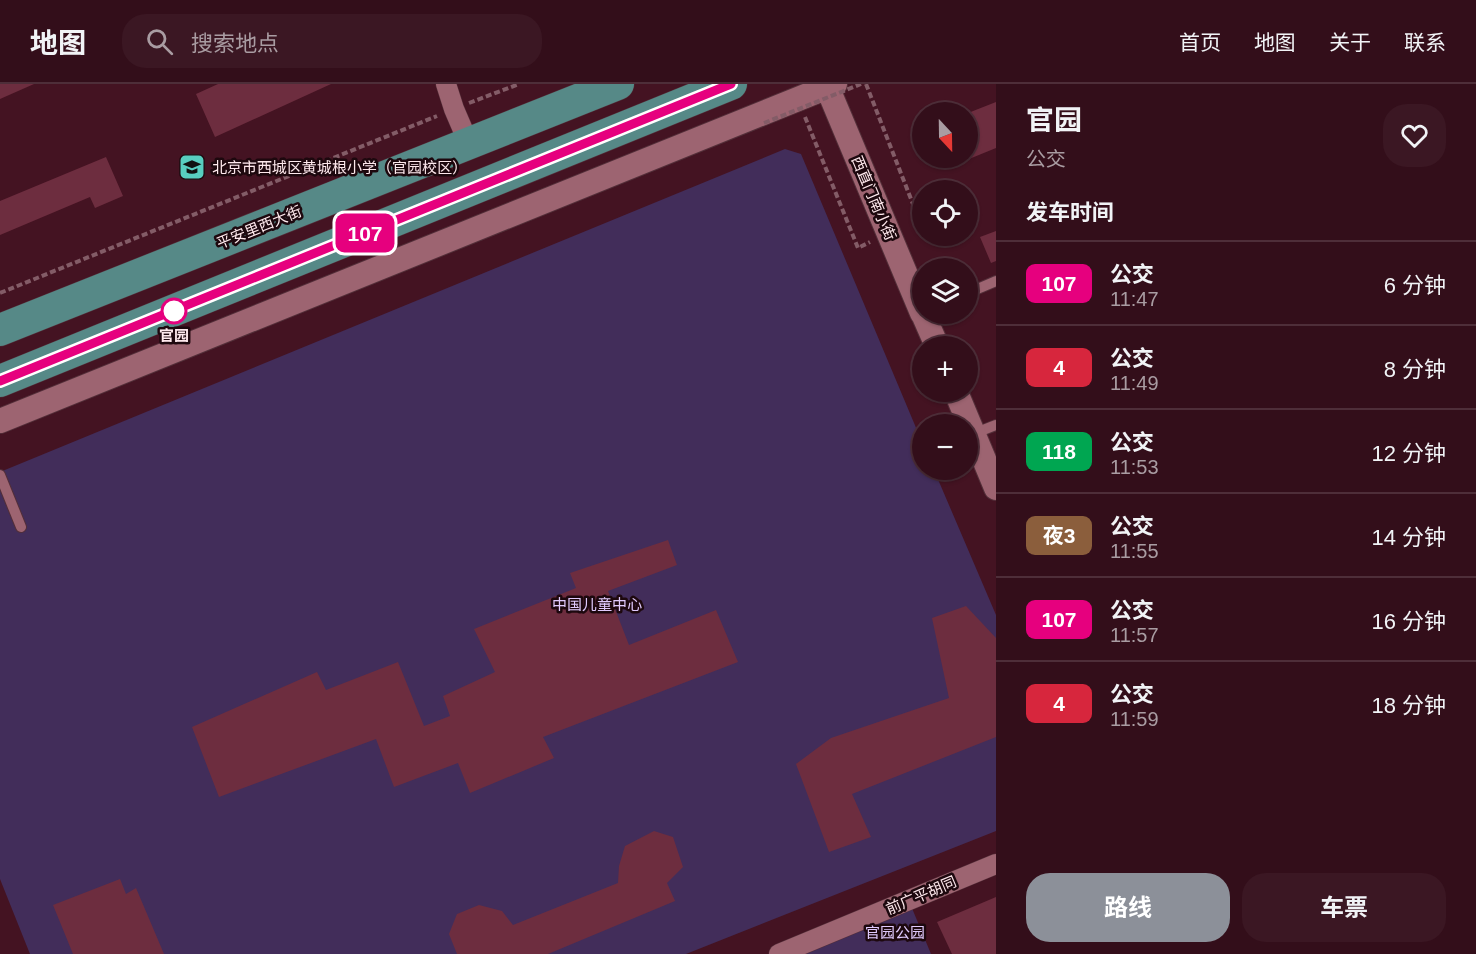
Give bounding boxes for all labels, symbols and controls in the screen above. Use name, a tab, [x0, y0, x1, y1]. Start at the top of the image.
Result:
search box	[122, 14, 542, 68]
icon: search	[143, 25, 176, 58]
text: 地图	[30, 28, 86, 59]
text: 搜索地点	[191, 31, 279, 56]
text: 首页	[1179, 31, 1221, 54]
text: 地图	[1254, 31, 1296, 54]
text: 关于	[1329, 31, 1371, 54]
text: 联系	[1404, 31, 1446, 54]
north arrow	[912, 102, 978, 168]
map controls	[912, 102, 978, 480]
button: heart	[1383, 104, 1446, 167]
text: 官园	[1026, 105, 1082, 136]
text: 公交	[1026, 148, 1066, 170]
school or university icon: 北京市西城区黄城根小学（官园校区）	[177, 152, 207, 182]
street label: 西直门南小街	[849, 153, 899, 243]
place label: 北京市西城区黄城根小学（官园校区）	[212, 159, 467, 176]
button: locate	[912, 180, 978, 246]
text: 发车时间	[1026, 200, 1114, 225]
street label: 平安里西大街	[214, 202, 304, 252]
line badge: 107	[330, 214, 400, 252]
text: 107	[347, 222, 383, 245]
button: layers	[912, 258, 978, 324]
text: 公交	[1110, 262, 1154, 287]
text: 107	[1041, 272, 1077, 295]
text: 6 分钟	[1384, 273, 1446, 298]
text: 11:47	[1110, 288, 1159, 310]
marker: 官园	[161, 298, 187, 324]
place label: 官园	[159, 327, 189, 344]
button: +	[912, 336, 978, 402]
text: 公交	[1110, 346, 1154, 371]
text: 4	[1053, 356, 1065, 379]
text: 8 分钟	[1384, 357, 1446, 382]
text: 11:49	[1110, 372, 1159, 394]
button: −	[912, 414, 978, 480]
text: 公交	[1110, 430, 1154, 455]
text: 118	[1042, 440, 1076, 463]
text: 12 分钟	[1371, 441, 1446, 466]
text: 11:53	[1110, 456, 1159, 478]
text: 公交	[1110, 514, 1154, 539]
text: 夜3	[1043, 524, 1075, 547]
text: 14 分钟	[1371, 525, 1446, 550]
text: 11:55	[1110, 540, 1159, 562]
park label: 中国儿童中心	[552, 596, 642, 613]
text: 公交	[1110, 598, 1154, 623]
text: 107	[1041, 608, 1077, 631]
text: 16 分钟	[1371, 609, 1446, 634]
text: 11:57	[1110, 624, 1159, 646]
text: 公交	[1110, 682, 1154, 707]
text: 4	[1053, 692, 1065, 715]
text: 18 分钟	[1371, 693, 1446, 718]
text: 11:59	[1110, 708, 1159, 730]
street label: 前广平胡同	[883, 873, 959, 917]
button: 路线	[1026, 873, 1230, 942]
button: 车票	[1242, 873, 1446, 942]
park label: 官园公园	[865, 924, 925, 941]

